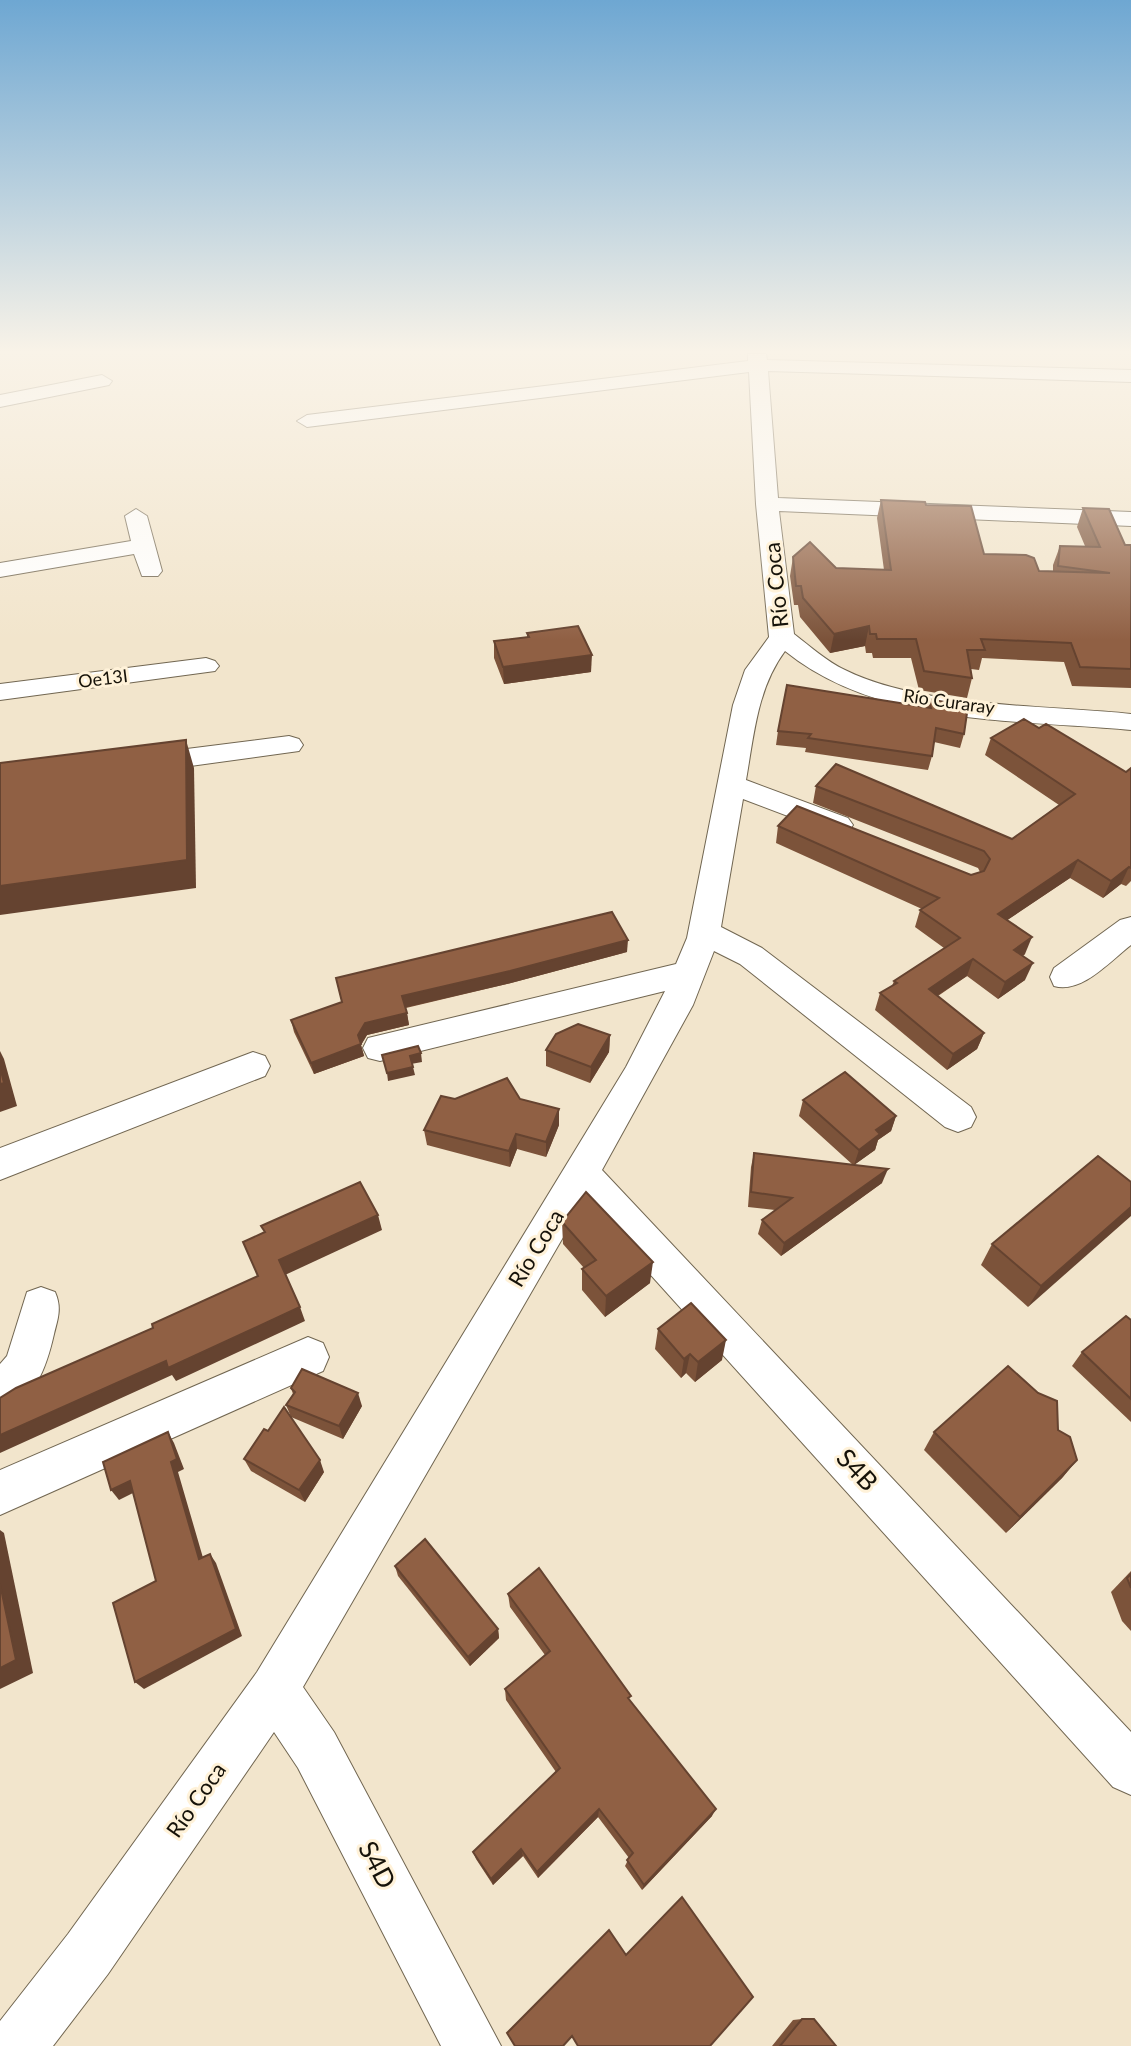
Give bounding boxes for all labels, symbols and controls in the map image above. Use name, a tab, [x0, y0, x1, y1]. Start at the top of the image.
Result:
street label: Río Coca	[758, 541, 793, 629]
street label: Oe13I	[77, 664, 129, 692]
street label: Río Curaray	[902, 684, 997, 718]
street label: Río Coca	[502, 1204, 569, 1291]
street label: S4B	[830, 1442, 885, 1497]
street label: Río Coca	[160, 1757, 231, 1842]
street label: S4D	[352, 1835, 404, 1894]

